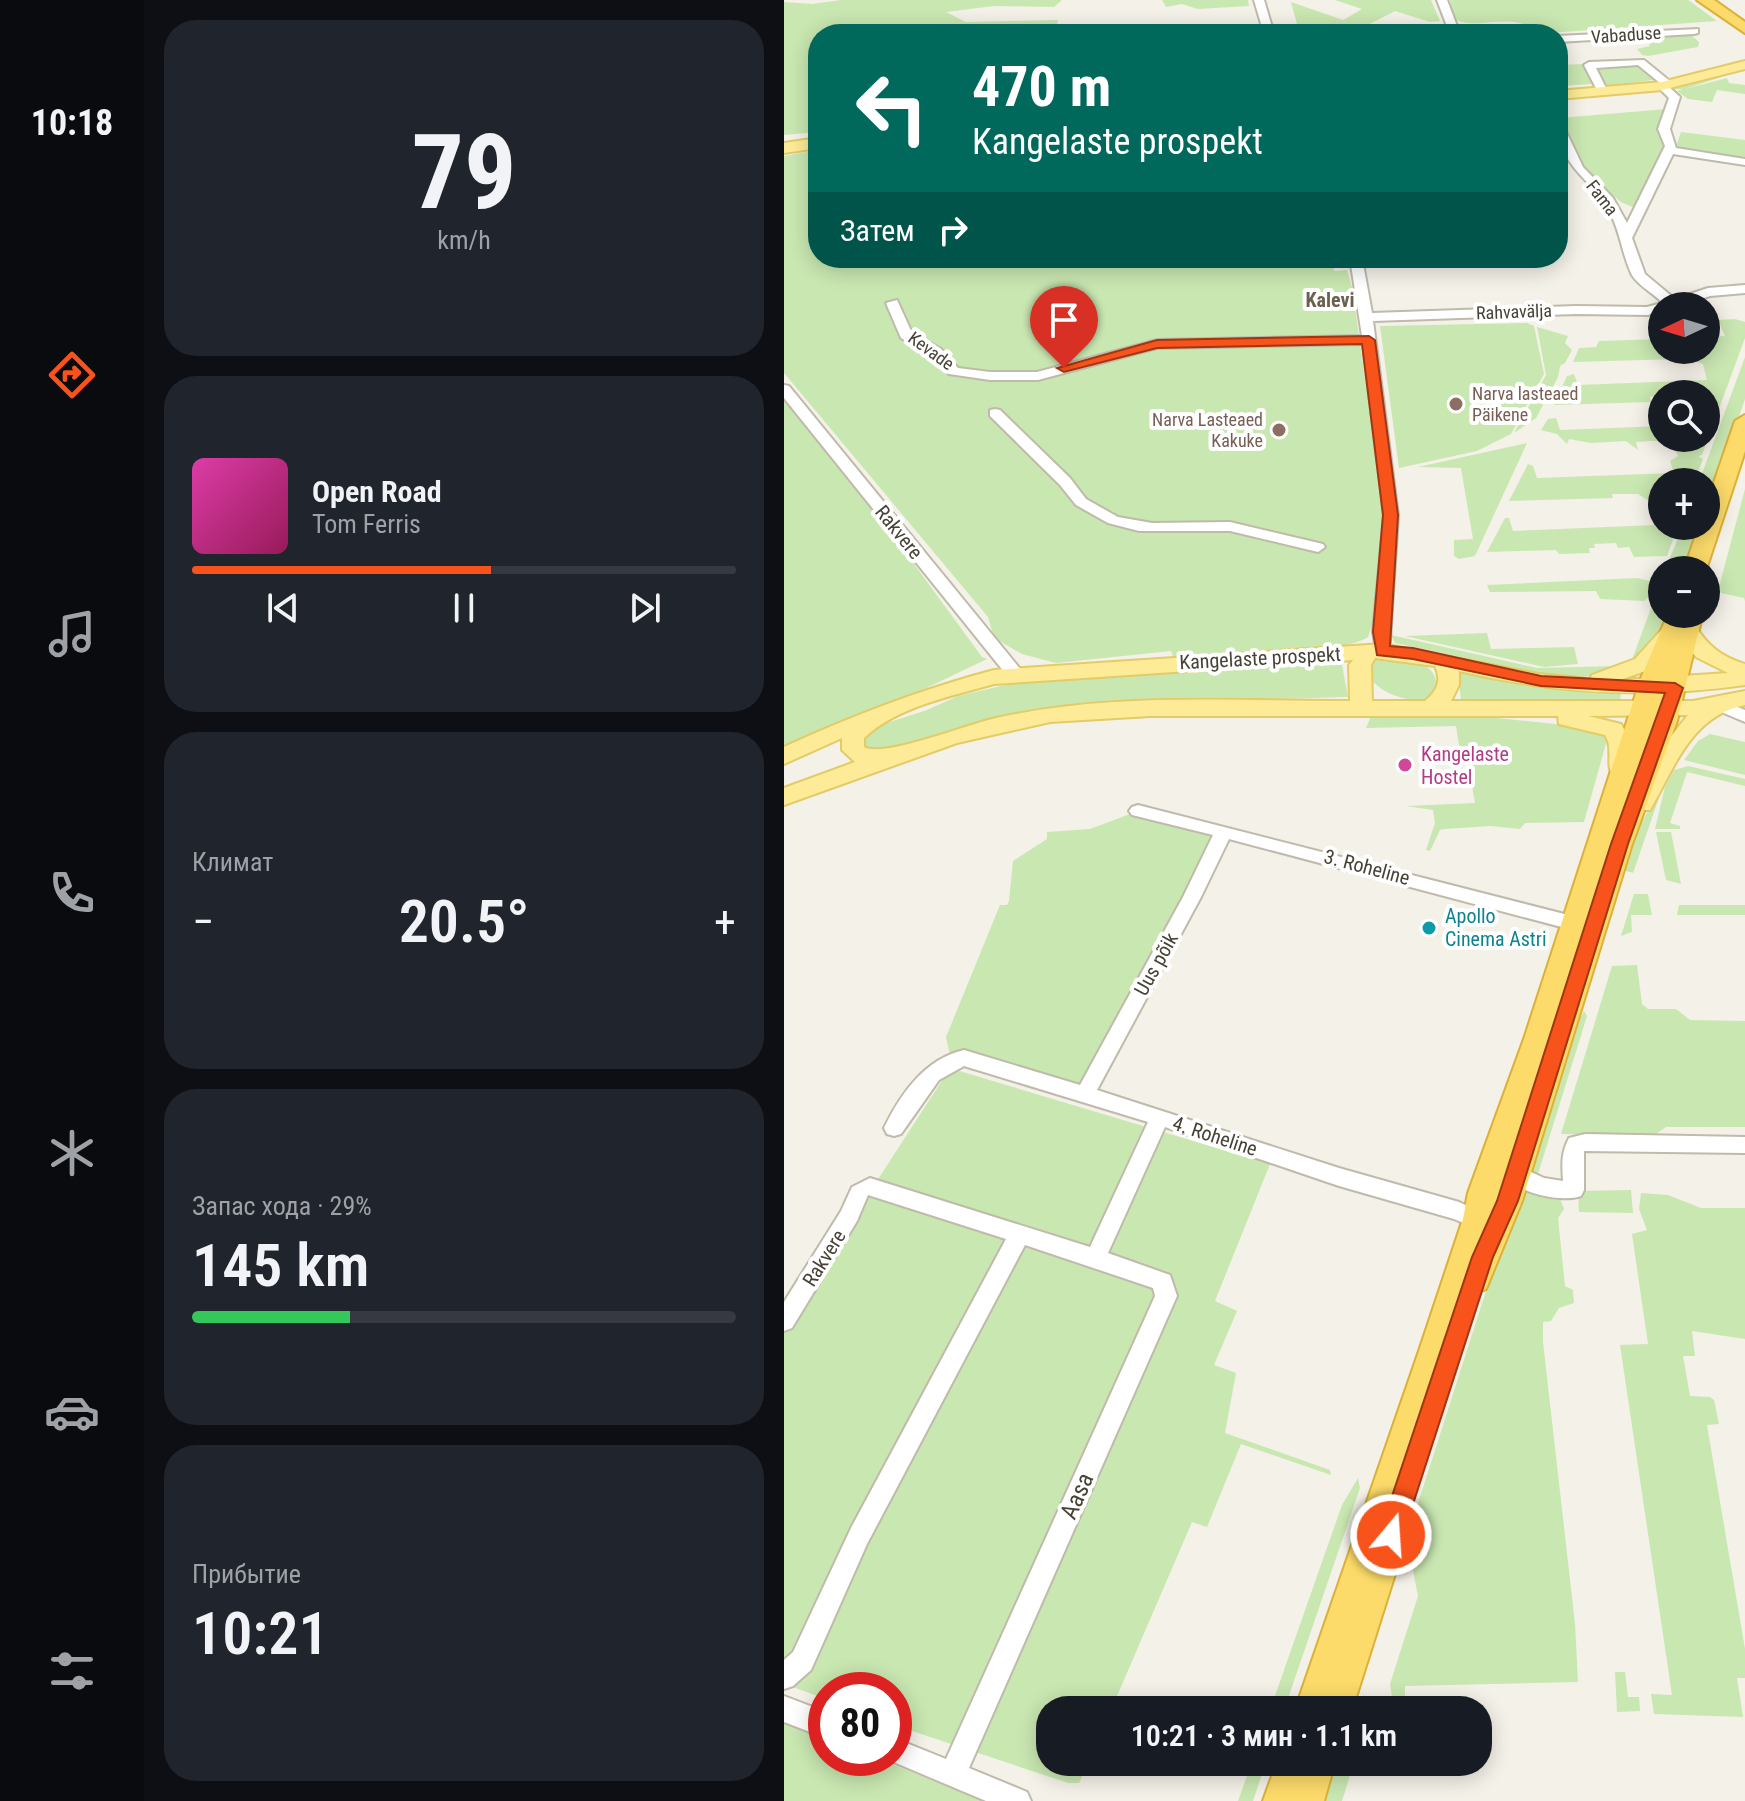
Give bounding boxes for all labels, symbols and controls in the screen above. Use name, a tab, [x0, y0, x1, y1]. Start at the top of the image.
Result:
street label: Vabaduse	[1590, 22, 1662, 47]
text: 470 m	[972, 54, 1111, 120]
icon: left	[840, 56, 944, 160]
text: 10:18	[31, 102, 113, 144]
text: 79	[411, 112, 517, 233]
text: Kangelaste prospekt	[972, 121, 1263, 163]
street label: Fama	[1582, 176, 1623, 220]
icon: right	[931, 208, 975, 252]
text: Затем	[840, 213, 915, 248]
text: km/h	[437, 225, 491, 255]
pin	[1030, 286, 1098, 368]
district label: Kalevi	[1306, 288, 1354, 312]
north arrow	[1648, 292, 1720, 364]
map controls	[1648, 292, 1720, 628]
icon: arrive	[1042, 298, 1086, 342]
street label: Rahvavälja	[1476, 300, 1552, 323]
street label: Kevade	[904, 327, 958, 374]
icon: directions	[44, 347, 100, 403]
button: search	[1648, 380, 1720, 452]
place label: Narva lasteaed Päikene	[1472, 383, 1578, 425]
marker: Narva lasteaed Päikene	[1447, 395, 1465, 413]
place label: Narva Lasteaed Kakuke	[1152, 409, 1263, 451]
marker: Narva Lasteaed Kakuke	[1270, 421, 1288, 439]
button: +	[1648, 468, 1720, 540]
text: Open Road	[312, 474, 442, 509]
street label: Rakvere	[870, 500, 928, 564]
text: Tom Ferris	[312, 509, 421, 539]
button: −	[1648, 556, 1720, 628]
icon: previous	[261, 586, 305, 630]
icon: pause	[442, 586, 486, 630]
icon: next	[623, 586, 667, 630]
icon: music	[44, 606, 100, 662]
street label: Kangelaste prospekt	[1179, 642, 1341, 674]
place label: Kangelaste Hostel	[1421, 742, 1509, 789]
marker: Kangelaste Hostel	[1396, 756, 1414, 774]
street label: 3. Roheline	[1322, 844, 1412, 890]
text: Климат	[192, 847, 273, 877]
icon: phone	[44, 865, 100, 921]
text: 20.5°	[399, 886, 529, 957]
text: −	[192, 896, 214, 948]
text: +	[714, 896, 736, 948]
place label: Apollo Cinema Astri	[1445, 904, 1546, 951]
marker: Apollo Cinema Astri	[1420, 919, 1438, 937]
street label: Uus põik	[1129, 928, 1183, 1000]
street label: 4. Roheline	[1170, 1111, 1260, 1161]
icon: climate	[44, 1125, 100, 1181]
text: Запас хода · 29%	[192, 1191, 372, 1221]
street label: Rakvere	[797, 1225, 851, 1291]
text: 145 km	[192, 1230, 369, 1301]
icon: car	[44, 1384, 100, 1440]
street label: Aasa	[1054, 1468, 1100, 1524]
position arrow	[1349, 1493, 1433, 1577]
text: Прибытие	[192, 1559, 301, 1589]
text: 10:21	[192, 1598, 329, 1669]
icon: filters	[44, 1643, 100, 1699]
speed limit sign: 80	[808, 1672, 912, 1776]
text: 10:21 · 3 мин · 1.1 km	[1131, 1718, 1397, 1753]

